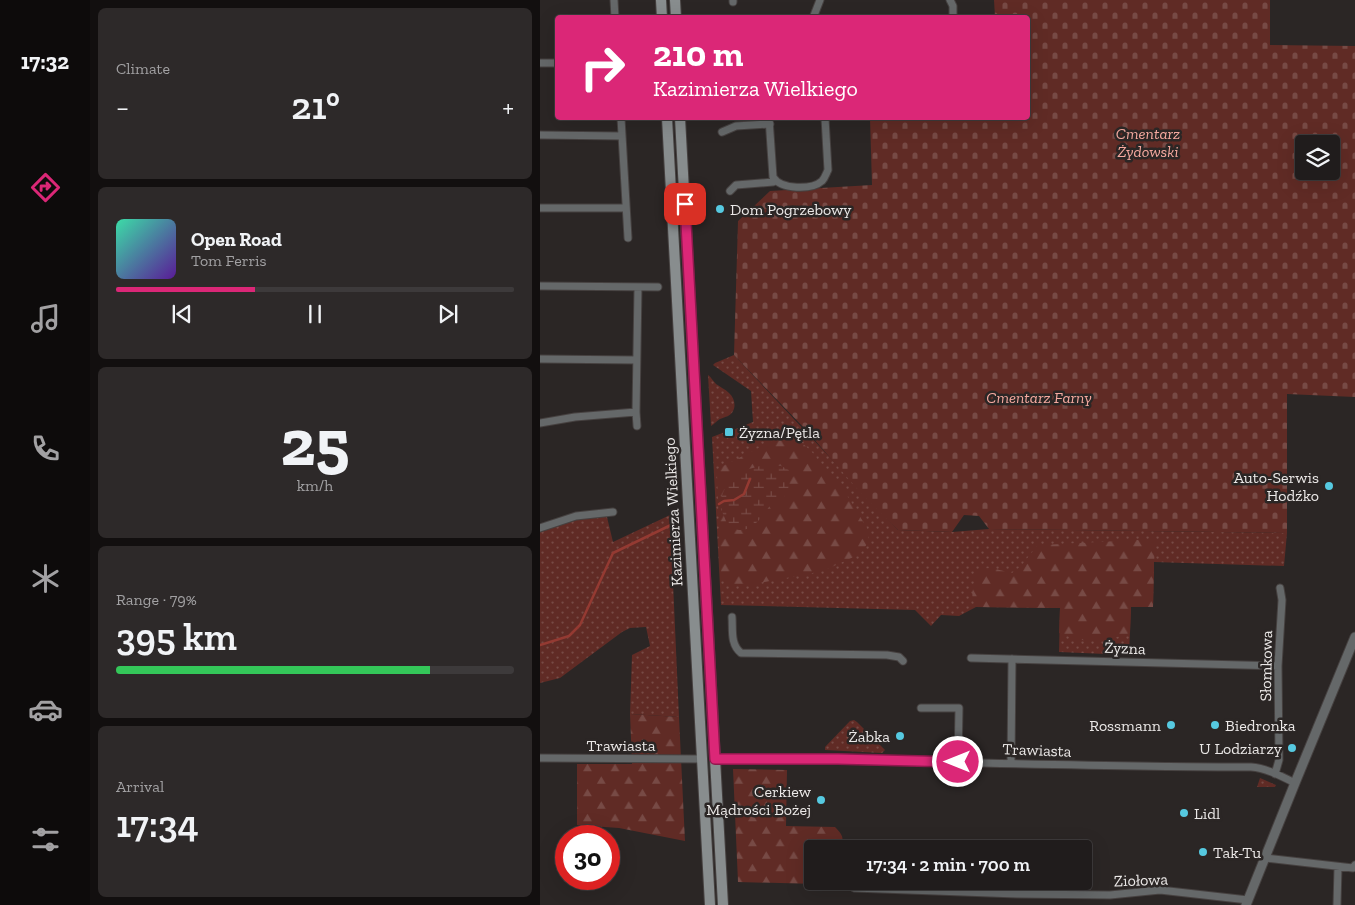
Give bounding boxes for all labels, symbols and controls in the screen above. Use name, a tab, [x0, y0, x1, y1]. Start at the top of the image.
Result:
text: 210 m	[653, 33, 743, 75]
icon: right	[570, 35, 635, 100]
text: 17:32	[21, 48, 69, 75]
text: Climate	[116, 59, 170, 78]
text: Kazimierza Wielkiego	[653, 75, 858, 102]
text: 21°	[291, 83, 340, 129]
text: −	[116, 91, 129, 124]
text: +	[502, 91, 514, 124]
park label: Cmentarz Żydowski	[1116, 124, 1180, 161]
map controls	[1295, 135, 1340, 180]
button: layers	[1295, 135, 1340, 180]
icon: directions	[28, 170, 63, 205]
pin	[664, 183, 706, 225]
icon: arrive	[671, 190, 699, 218]
place label: Dom Pogrzebowy	[730, 200, 852, 219]
marker: Dom Pogrzebowy	[714, 203, 726, 215]
text: Open Road	[191, 228, 282, 251]
text: Tom Ferris	[191, 251, 267, 270]
icon: previous	[168, 300, 196, 328]
icon: pause	[301, 300, 329, 328]
icon: next	[434, 300, 462, 328]
icon: music	[28, 301, 63, 336]
park label: Cmentarz Farny	[986, 388, 1092, 407]
text: 25	[281, 404, 349, 482]
place label: Żyzna/Pętla	[739, 423, 820, 442]
marker: Żyzna/Pętla	[723, 426, 735, 438]
icon: phone	[28, 431, 63, 466]
street label: Kazimierza Wielkiego	[660, 437, 686, 587]
place label: Auto-Serwis Hodźko	[1234, 468, 1319, 505]
text: km/h	[297, 476, 333, 495]
marker: Auto-Serwis Hodźko	[1323, 480, 1335, 492]
icon: climate	[28, 561, 63, 596]
text: Range · 79%	[116, 590, 197, 609]
text: 395 km	[116, 614, 237, 660]
street label: Słomkowa	[1256, 630, 1276, 702]
street label: Żyzna	[1104, 638, 1146, 658]
icon: car	[28, 692, 63, 727]
place label: Rossmann	[1089, 716, 1162, 735]
place label: Biedronka	[1225, 716, 1296, 735]
marker: Rossmann	[1165, 719, 1177, 731]
marker: Biedronka	[1209, 719, 1221, 731]
place label: Żabka	[848, 727, 890, 746]
marker: Żabka	[894, 730, 906, 742]
position arrow	[931, 735, 983, 787]
street label: Trawiasta	[587, 736, 656, 755]
street label: Trawiasta	[1002, 739, 1072, 761]
place label: U Lodziarzy	[1199, 739, 1283, 758]
marker: U Lodziarzy	[1286, 742, 1298, 754]
text: Arrival	[116, 777, 164, 796]
place label: Cerkiew Mądrości Bożej	[706, 782, 812, 819]
marker: Cerkiew Mądrości Bożej	[815, 794, 827, 806]
text: 17:34	[116, 801, 199, 847]
place label: Lidl	[1194, 804, 1220, 823]
marker: Lidl	[1178, 807, 1190, 819]
icon: filters	[28, 822, 63, 857]
speed limit sign: 30	[555, 825, 620, 890]
place label: Tak-Tu	[1213, 843, 1261, 862]
marker: Tak-Tu	[1197, 846, 1209, 858]
text: 17:34 · 2 min · 700 m	[866, 853, 1030, 876]
street label: Ziołowa	[1114, 870, 1169, 890]

